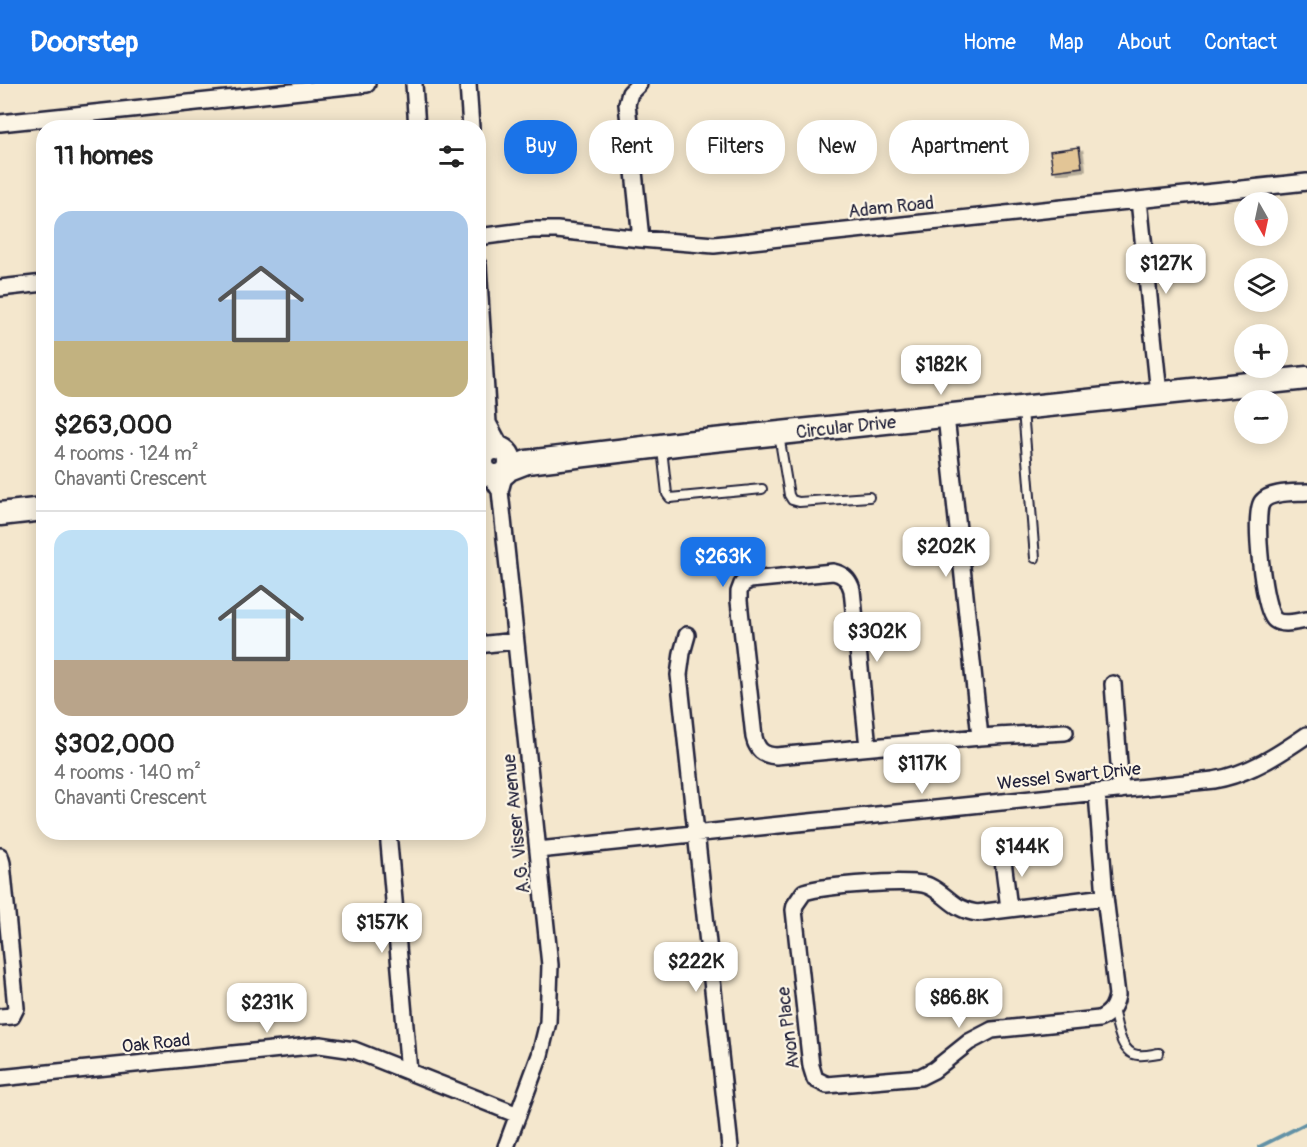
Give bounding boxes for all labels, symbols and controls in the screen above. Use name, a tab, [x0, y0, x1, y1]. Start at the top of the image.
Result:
text: Doorstep	[30, 25, 138, 60]
text: Home	[963, 29, 1016, 56]
text: Map	[1049, 29, 1084, 56]
text: About	[1117, 29, 1171, 56]
text: Contact	[1204, 29, 1277, 56]
chip: Buy	[504, 120, 577, 174]
chip: Rent	[589, 120, 674, 174]
chip: Filters	[686, 120, 785, 174]
chip: New	[797, 120, 877, 174]
chip: Apartment	[889, 120, 1029, 174]
text: 11 homes	[54, 140, 153, 172]
icon: filters	[435, 140, 468, 173]
street label: Adam Road	[847, 192, 935, 223]
north arrow	[1234, 192, 1288, 246]
map controls	[1234, 192, 1288, 444]
pin: $127K	[1124, 244, 1208, 295]
icon: home	[207, 250, 315, 358]
text: $127K	[1140, 251, 1192, 276]
button: layers	[1234, 258, 1288, 312]
button: +	[1234, 324, 1288, 378]
pin: $182K	[899, 345, 983, 396]
text: $182K	[915, 352, 967, 377]
button: −	[1234, 390, 1288, 444]
text: $263,000	[54, 409, 172, 441]
street label: Circular Drive	[795, 411, 897, 444]
text: 4 rooms · 124 m²	[54, 441, 199, 466]
text: Chavanti Crescent	[54, 466, 206, 491]
pin: $202K	[904, 527, 988, 578]
text: $202K	[917, 534, 975, 559]
pin: $263K	[681, 537, 765, 588]
text: $263K	[695, 544, 751, 569]
icon: home	[207, 569, 315, 677]
pin: $302K	[835, 612, 919, 663]
text: $302K	[848, 619, 906, 644]
text: $302,000	[54, 728, 175, 760]
pin: $117K	[880, 744, 964, 795]
text: $117K	[897, 751, 947, 776]
street label: A.G. Visser Avenue	[498, 753, 535, 895]
street label: Wessel Swart Drive	[996, 757, 1142, 795]
text: 4 rooms · 140 m²	[54, 760, 201, 785]
text: Chavanti Crescent	[54, 785, 206, 810]
pin: $144K	[980, 827, 1064, 878]
text: $144K	[995, 834, 1049, 859]
pin: $157K	[340, 903, 424, 954]
text: $157K	[356, 910, 408, 935]
pin: $222K	[654, 942, 738, 993]
text: $222K	[668, 949, 724, 974]
pin: $86.8K	[910, 978, 1008, 1029]
pin: $231K	[225, 983, 309, 1034]
street label: Avon Place	[772, 985, 805, 1070]
text: $86.8K	[929, 985, 989, 1010]
text: $231K	[241, 990, 293, 1015]
street label: Oak Road	[121, 1028, 191, 1059]

